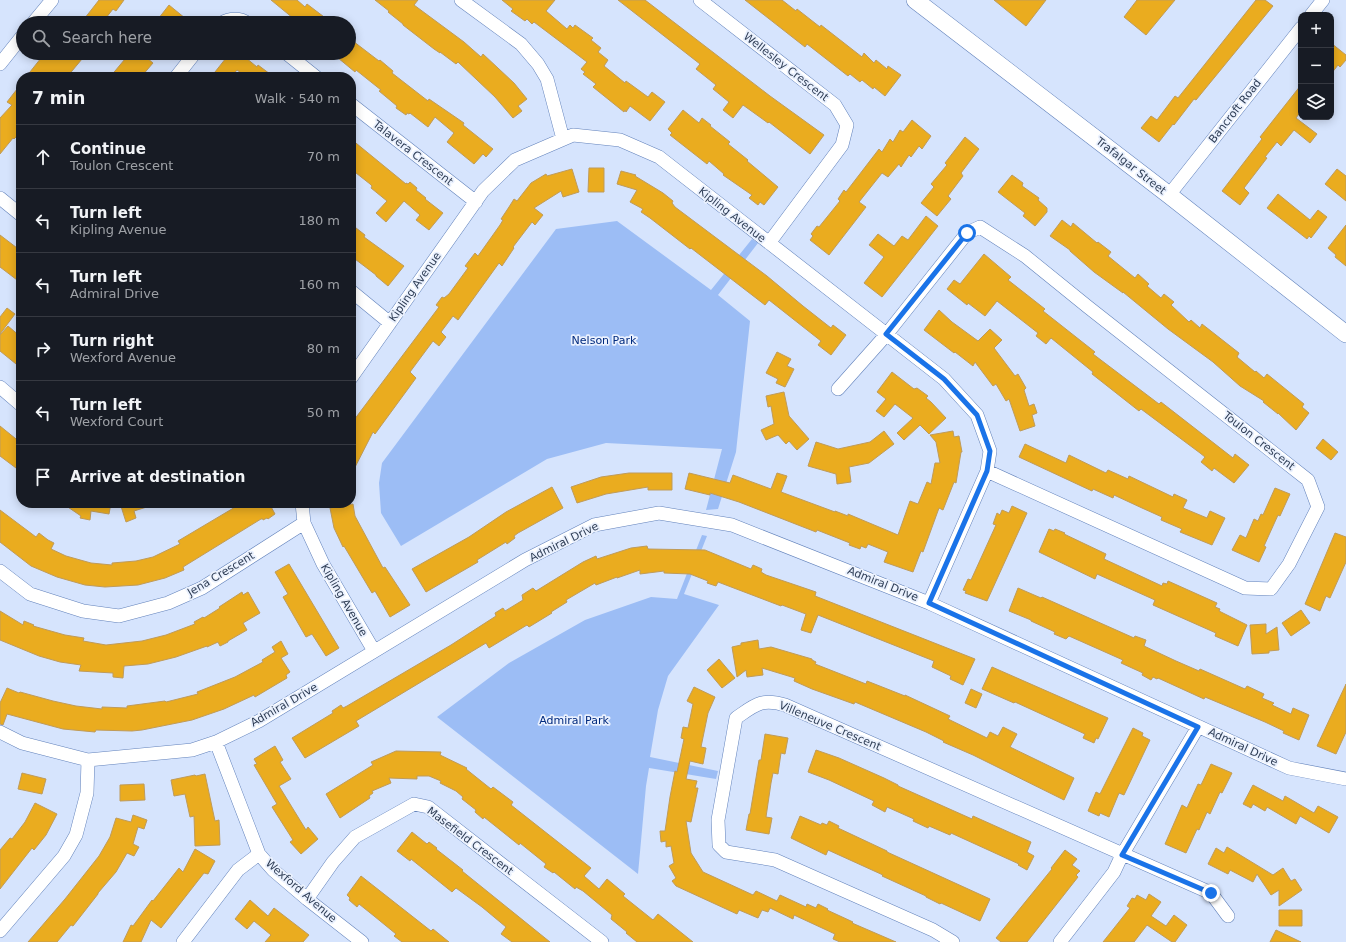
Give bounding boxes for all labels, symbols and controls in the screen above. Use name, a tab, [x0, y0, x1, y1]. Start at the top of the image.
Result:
map controls	[1298, 12, 1334, 120]
button: +	[1298, 12, 1334, 48]
search box	[16, 16, 356, 60]
icon: search	[30, 27, 52, 49]
text: Search here	[62, 29, 152, 47]
street label: Wellesley Crescent	[741, 30, 832, 105]
button: −	[1298, 48, 1334, 84]
street label: Bancroft Road	[1206, 76, 1264, 146]
button: layers	[1298, 84, 1334, 120]
text: 7 min	[32, 88, 85, 108]
text: Walk · 540 m	[255, 91, 340, 106]
street label: Talavera Crescent	[370, 117, 456, 189]
street label: Trafalgar Street	[1093, 134, 1169, 198]
text: Continue	[70, 140, 146, 158]
icon: ahead	[32, 146, 54, 168]
text: 70 m	[307, 149, 340, 164]
text: Toulon Crescent	[70, 158, 173, 173]
street label: Kipling Avenue	[696, 185, 768, 245]
text: Turn left	[70, 204, 142, 222]
icon: left	[32, 210, 54, 232]
text: 180 m	[298, 213, 340, 228]
text: Kipling Avenue	[70, 222, 167, 237]
route start	[958, 224, 976, 242]
street label: Kipling Avenue	[386, 250, 444, 324]
text: Turn left	[70, 268, 142, 286]
icon: left	[32, 274, 54, 296]
text: 160 m	[298, 277, 340, 292]
text: Admiral Drive	[70, 286, 159, 301]
text: Turn right	[70, 332, 154, 350]
park label: Nelson Park	[572, 334, 637, 347]
icon: right	[32, 338, 54, 360]
text: 80 m	[307, 341, 340, 356]
text: Wexford Avenue	[70, 350, 176, 365]
text: Turn left	[70, 396, 142, 414]
icon: left	[32, 402, 54, 424]
text: 50 m	[307, 405, 340, 420]
street label: Toulon Crescent	[1220, 408, 1298, 473]
text: Wexford Court	[70, 414, 163, 429]
icon: arrive	[32, 466, 54, 488]
text: Arrive at destination	[70, 468, 245, 486]
street label: Admiral Drive	[527, 520, 601, 564]
street label: Jena Crescent	[184, 549, 257, 600]
street label: Kipling Avenue	[318, 561, 370, 639]
street label: Admiral Drive	[846, 564, 921, 604]
street label: Admiral Drive	[248, 680, 320, 729]
street label: Villeneuve Crescent	[777, 699, 883, 754]
park label: Admiral Park	[539, 714, 609, 727]
street label: Admiral Drive	[1206, 725, 1280, 769]
street label: Masefield Crescent	[424, 804, 516, 878]
street label: Wexford Avenue	[263, 857, 339, 925]
route end	[1202, 884, 1220, 902]

